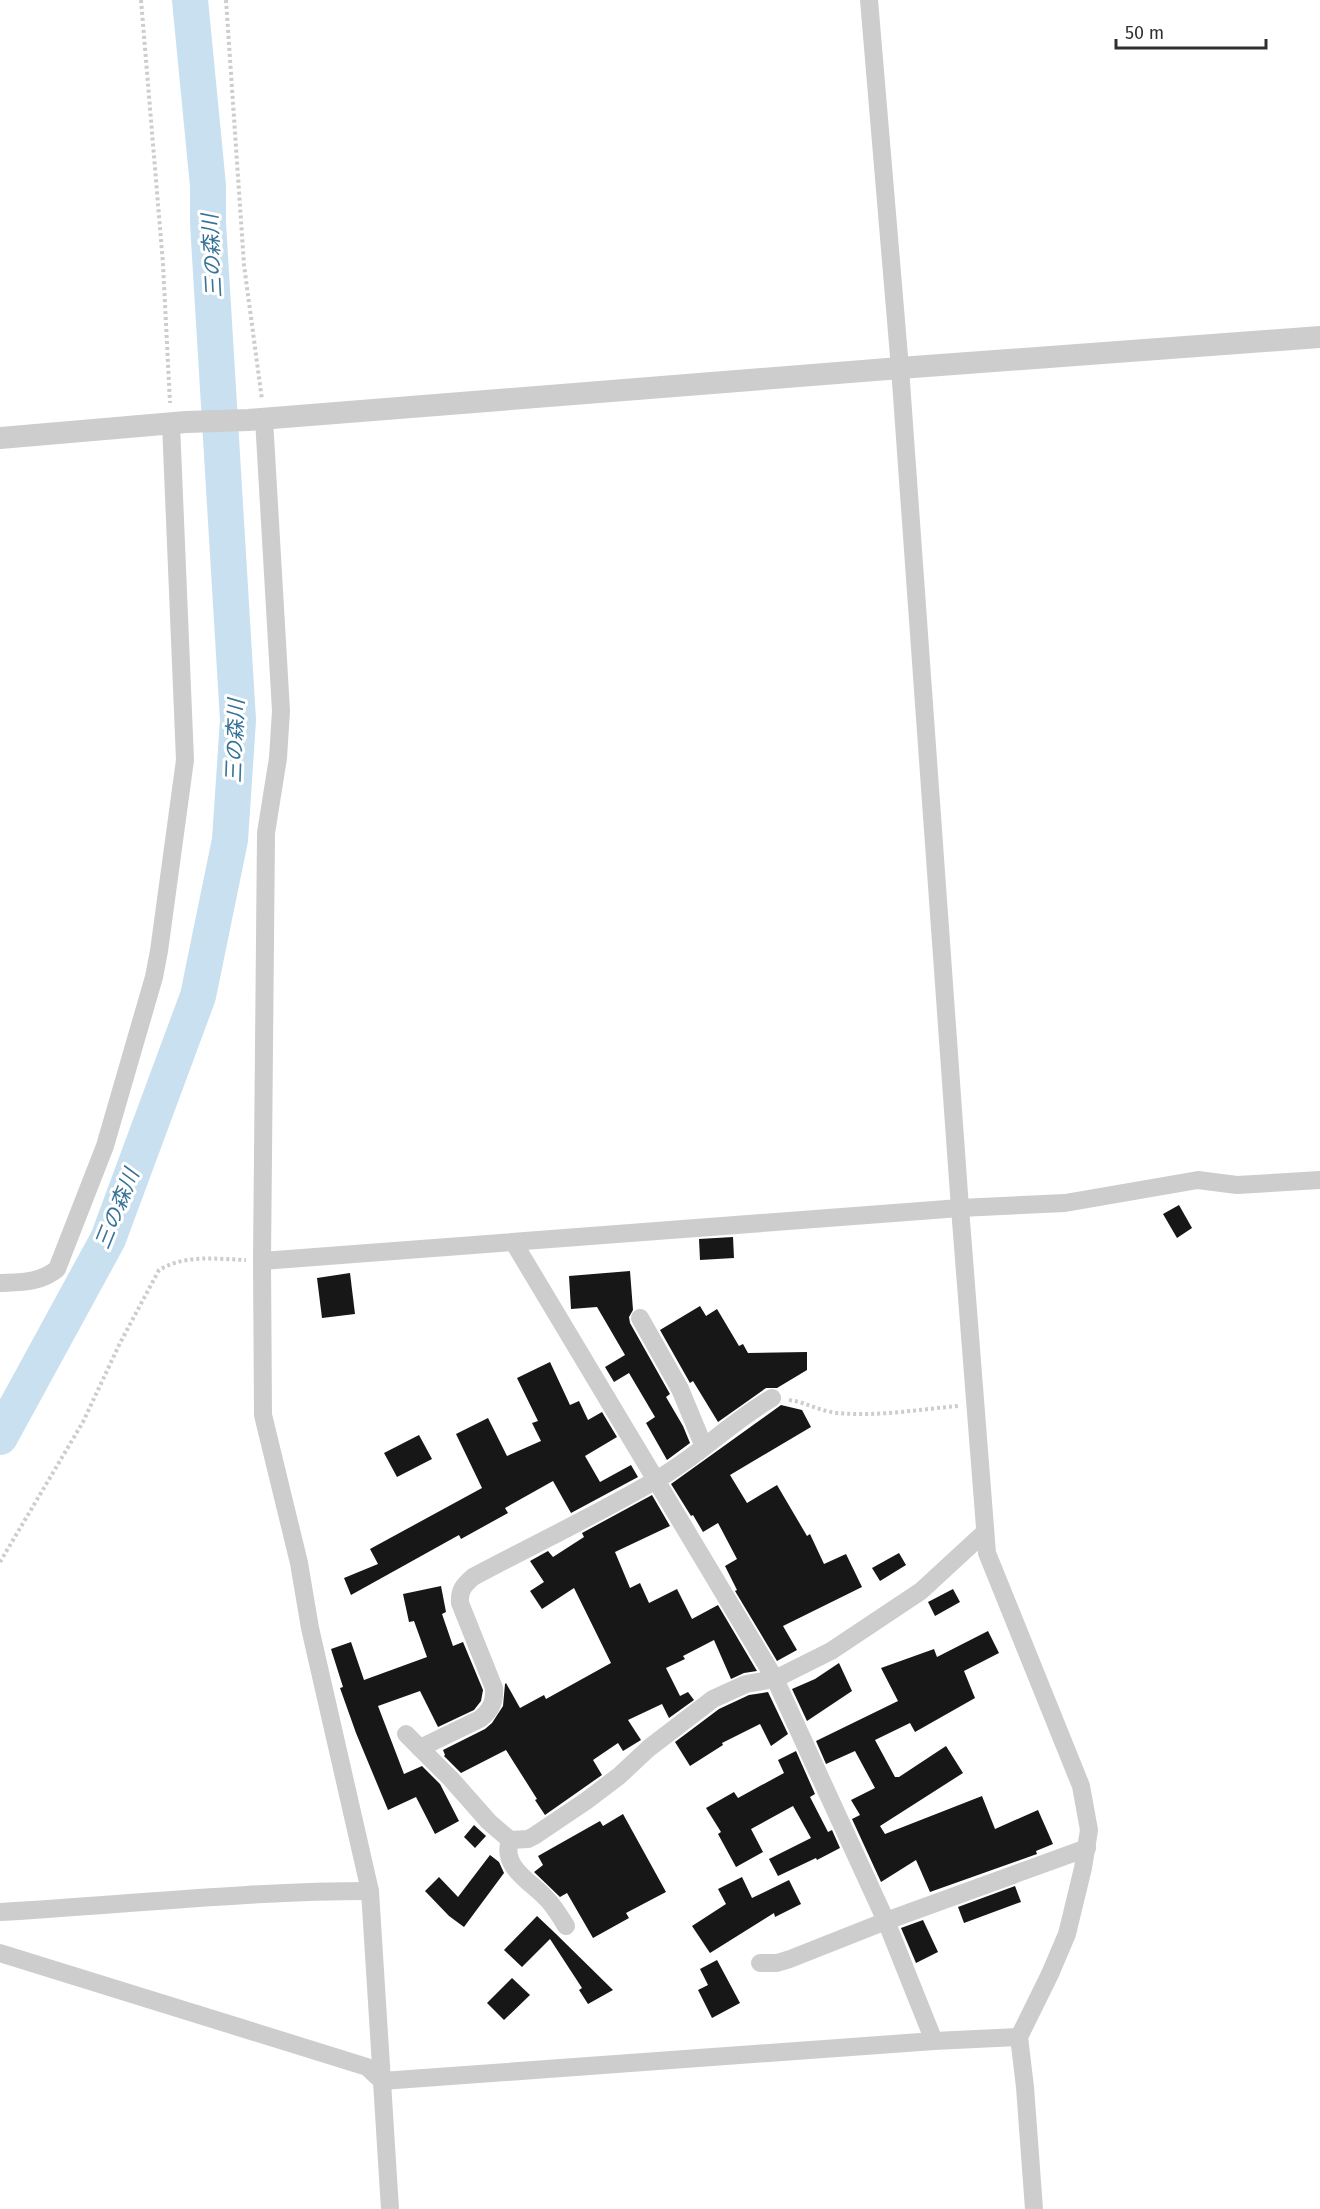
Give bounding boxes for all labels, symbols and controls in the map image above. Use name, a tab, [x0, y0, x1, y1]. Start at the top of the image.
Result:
scale bar	[1116, 12, 1266, 50]
text: 50 m	[1125, 22, 1164, 44]
water label: 三の森川	[197, 211, 227, 299]
water label: 三の森川	[221, 697, 250, 783]
water label: 三の森川	[89, 1163, 146, 1253]

